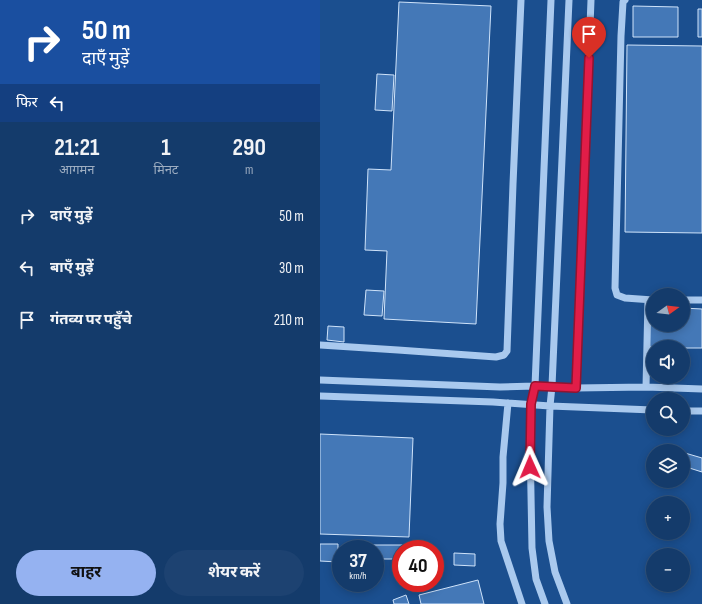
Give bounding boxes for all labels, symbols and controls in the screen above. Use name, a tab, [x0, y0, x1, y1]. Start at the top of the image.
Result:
text: 50 m	[82, 14, 131, 47]
icon: right	[16, 16, 68, 68]
pin	[572, 17, 606, 58]
icon: arrive	[578, 23, 600, 45]
text: दाएँ मुड़ें	[82, 48, 129, 69]
icon: left	[46, 92, 68, 114]
text: फिर	[16, 93, 38, 112]
text: 21:21	[54, 133, 99, 162]
text: 1	[161, 133, 171, 162]
text: 290	[233, 133, 266, 162]
text: आगमन	[59, 162, 95, 178]
text: मिनट	[154, 162, 178, 178]
text: m	[245, 162, 253, 178]
icon: right	[16, 205, 38, 227]
text: दाएँ मुड़ें	[50, 206, 93, 225]
text: 50 m	[279, 207, 304, 226]
icon: left	[16, 257, 38, 279]
text: बाएँ मुड़ें	[50, 258, 93, 277]
text: 30 m	[279, 259, 304, 278]
north arrow	[646, 288, 690, 332]
map controls	[646, 288, 690, 592]
icon: arrive	[16, 309, 38, 331]
text: गंतव्य पर पहुँचे	[50, 310, 132, 329]
text: 210 m	[274, 311, 304, 330]
button: sound	[646, 340, 690, 384]
button: search	[646, 392, 690, 436]
button: layers	[646, 444, 690, 488]
position arrow	[509, 446, 551, 488]
button: +	[646, 496, 690, 540]
speed limit sign: 40	[392, 540, 444, 592]
button: −	[646, 548, 690, 592]
text: 37	[349, 549, 367, 573]
button: बाहर	[16, 550, 156, 596]
button: शेयर करें	[164, 550, 304, 596]
text: km/h	[349, 570, 367, 582]

